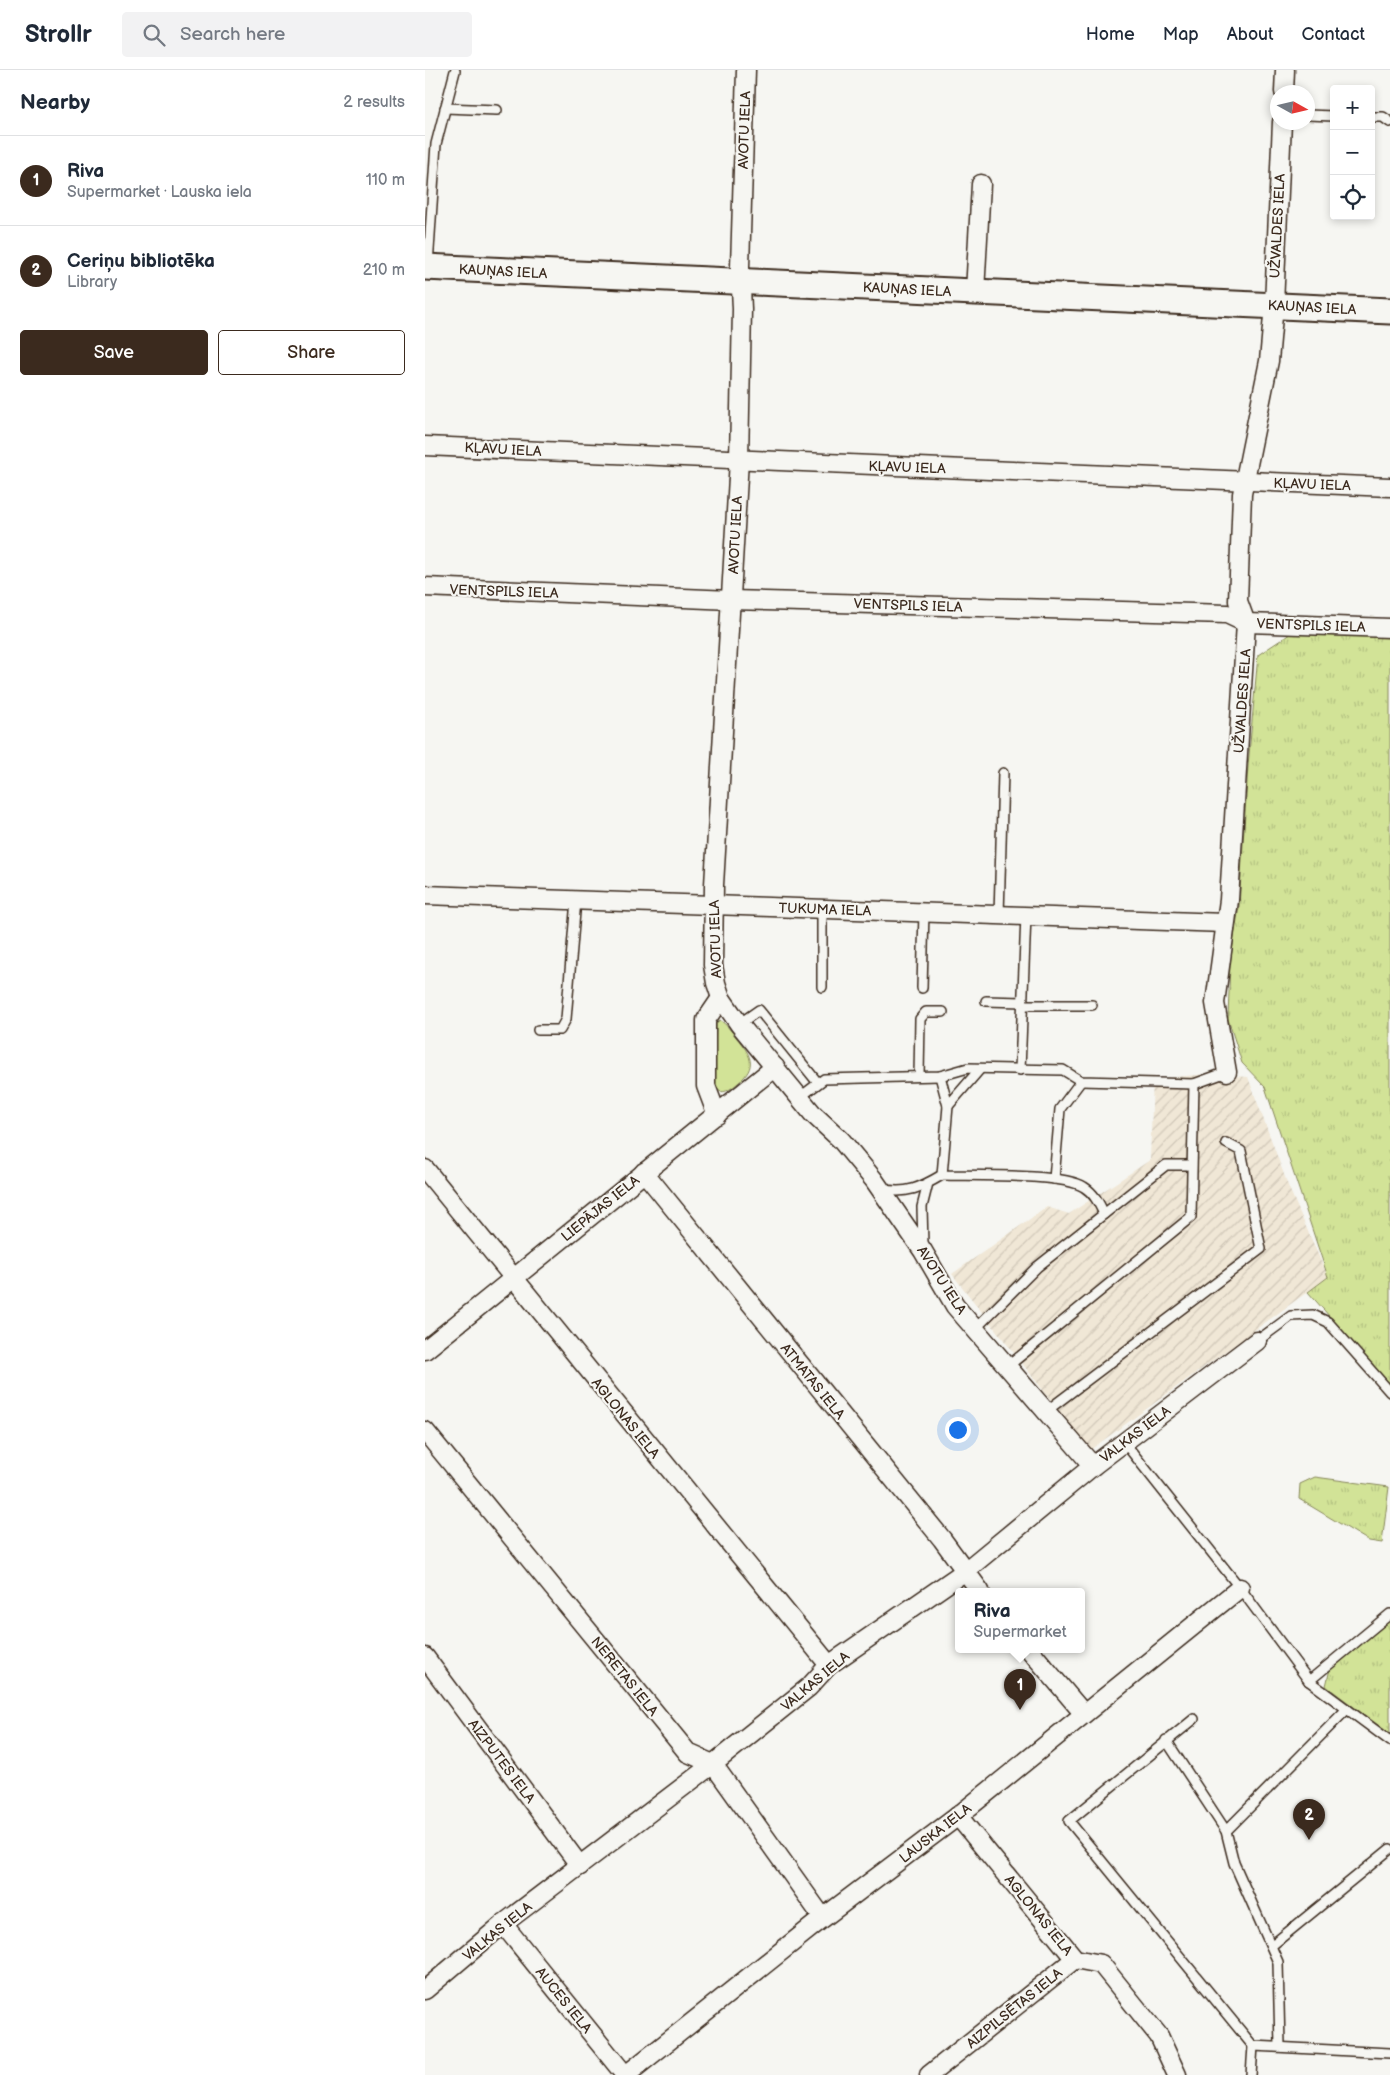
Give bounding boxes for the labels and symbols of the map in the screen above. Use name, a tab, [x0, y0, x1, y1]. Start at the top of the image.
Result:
north arrow	[1270, 85, 1315, 130]
street label: AVOTU IELA	[735, 90, 754, 169]
street label: UŽVALDES IELA	[1265, 173, 1289, 279]
street label: KAUŅAS IELA	[458, 261, 548, 283]
street label: KAUŅAS IELA	[862, 279, 952, 301]
street label: KAUŅAS IELA	[1267, 297, 1357, 319]
street label: KĻAVU IELA	[464, 439, 542, 460]
street label: KĻAVU IELA	[868, 458, 946, 477]
street label: KĻAVU IELA	[1273, 475, 1351, 494]
street label: AVOTU IELA	[725, 495, 746, 575]
street label: VENTSPILS IELA	[449, 581, 559, 602]
street label: VENTSPILS IELA	[853, 595, 963, 616]
street label: VENTSPILS IELA	[1256, 615, 1366, 636]
street label: UŽVALDES IELA	[1229, 648, 1255, 754]
street label: AVOTU IELA	[706, 899, 725, 978]
street label: TUKUMA IELA	[778, 899, 872, 920]
street label: LIEPĀJAS IELA	[557, 1171, 643, 1245]
street label: AVOTU IELA	[913, 1243, 970, 1318]
street label: ATMATAS IELA	[777, 1340, 849, 1423]
street label: AGLONAS IELA	[588, 1375, 663, 1462]
street label: VALKAS IELA	[1097, 1402, 1174, 1467]
your location	[945, 1417, 971, 1443]
street label: NERETAS IELA	[588, 1633, 662, 1720]
street label: VALKAS IELA	[778, 1648, 853, 1715]
pin: 1	[1004, 1669, 1036, 1710]
street label: AIZPUTES IELA	[465, 1716, 539, 1807]
pin: 2	[1293, 1799, 1325, 1840]
street label: LAUSKA IELA	[896, 1800, 975, 1867]
street label: AGLONAS IELA	[1001, 1872, 1076, 1959]
street label: VALKAS IELA	[459, 1898, 536, 1964]
street label: AUCES IELA	[532, 1964, 596, 2037]
street label: AIZPILSĒTAS IELA	[963, 1964, 1066, 2052]

